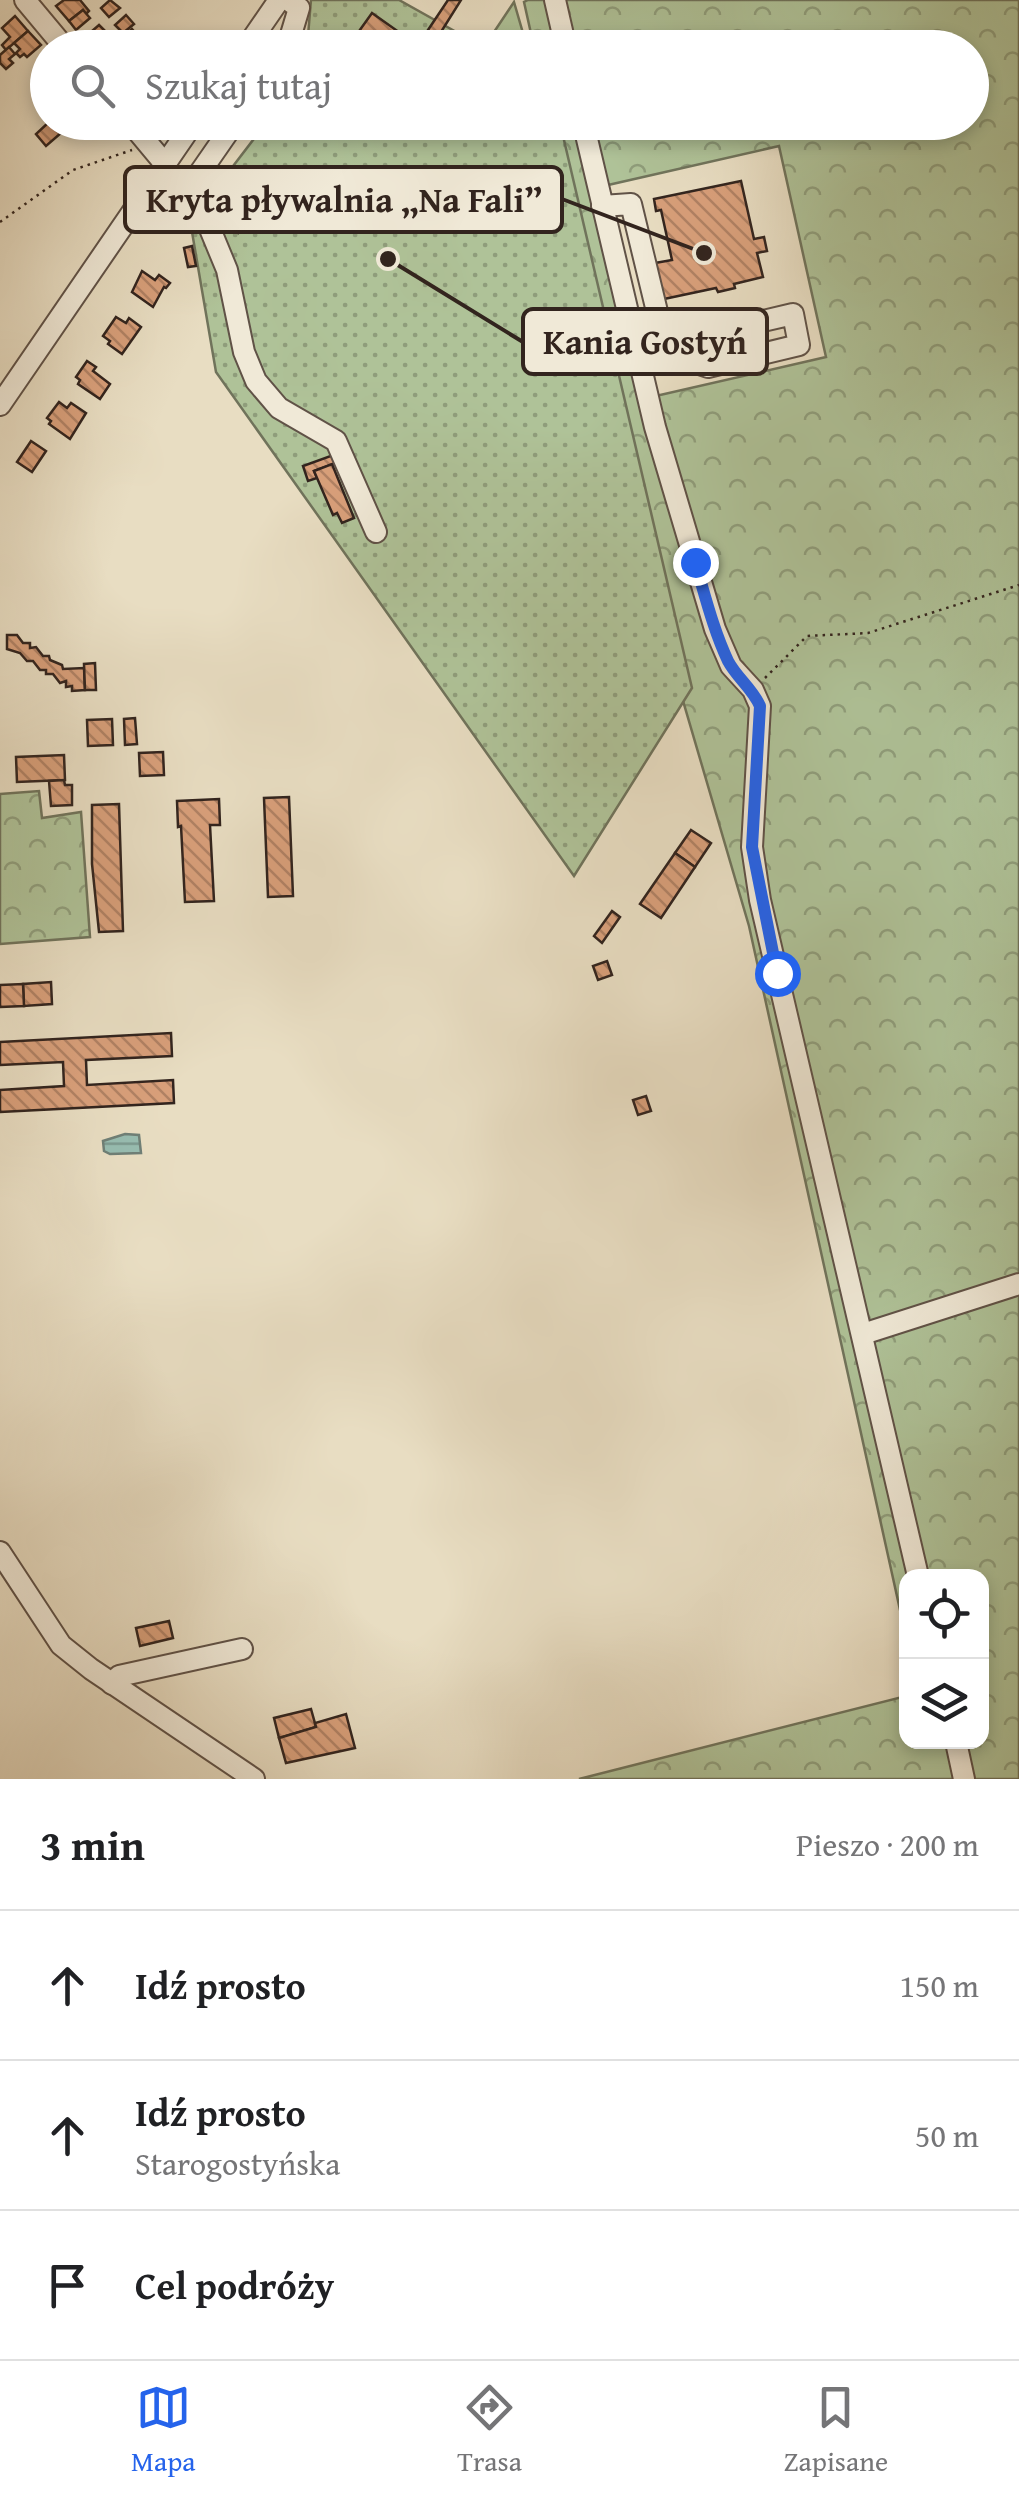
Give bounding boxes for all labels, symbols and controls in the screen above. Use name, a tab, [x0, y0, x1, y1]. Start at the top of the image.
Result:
search box	[30, 30, 989, 140]
text: Szukaj tutaj	[145, 57, 332, 113]
icon: search	[65, 58, 120, 113]
callout: Kryta pływalnia „Na Fali”	[125, 167, 562, 232]
text: Kryta pływalnia „Na Fali”	[146, 174, 542, 225]
callout: Kania Gostyń	[523, 309, 767, 374]
text: Kania Gostyń	[543, 316, 747, 367]
route end	[673, 540, 719, 586]
route start	[755, 951, 801, 997]
map controls	[899, 1569, 989, 1749]
button: locate	[899, 1569, 989, 1659]
button: layers	[899, 1659, 989, 1749]
text: 3 min	[40, 1814, 145, 1875]
text: Pieszo · 200 m	[796, 1821, 979, 1868]
text: Idź prosto	[135, 1957, 306, 2013]
icon: ahead	[40, 1958, 95, 2013]
text: 150 m	[900, 1962, 979, 2009]
text: Idź prosto	[135, 2084, 306, 2140]
icon: ahead	[40, 2108, 95, 2163]
text: 50 m	[915, 2112, 979, 2159]
text: Starogostyńska	[135, 2140, 340, 2187]
text: Cel podróży	[135, 2257, 334, 2313]
icon: arrive	[40, 2258, 95, 2313]
tab: Mapa	[131, 2380, 195, 2481]
tab: Trasa	[457, 2380, 522, 2481]
tab: Zapisane	[784, 2380, 888, 2481]

